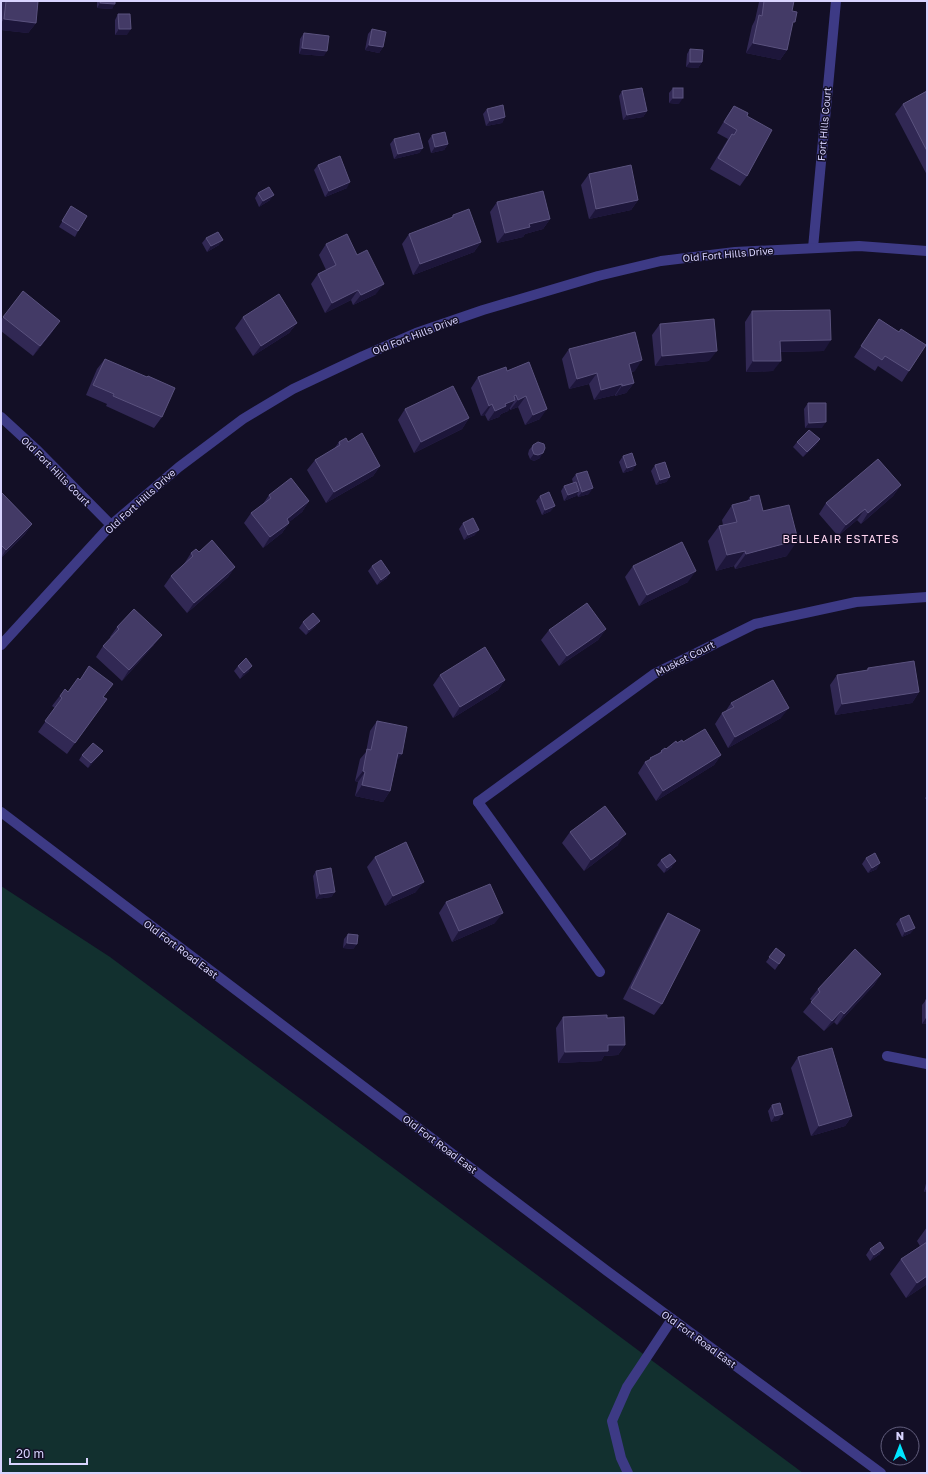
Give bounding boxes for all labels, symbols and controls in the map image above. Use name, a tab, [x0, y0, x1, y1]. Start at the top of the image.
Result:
street label: Fort Hills Court	[815, 87, 833, 161]
street label: Old Fort Hills Drive	[682, 244, 774, 264]
street label: Old Fort Hills Drive	[370, 313, 460, 357]
street label: Old Fort Hills Court	[19, 434, 93, 508]
street label: Old Fort Hills Drive	[102, 466, 178, 536]
district label: BELLEAIR ESTATES	[782, 532, 900, 545]
street label: Musket Court	[653, 638, 717, 678]
street label: Old Fort Road East	[142, 917, 220, 981]
street label: Old Fort Road East	[401, 1112, 479, 1176]
street label: Old Fort Road East	[659, 1308, 739, 1370]
north arrow	[880, 1426, 920, 1466]
text: N	[896, 1429, 904, 1442]
scale bar	[10, 1440, 87, 1466]
text: 20 m	[16, 1446, 44, 1461]

